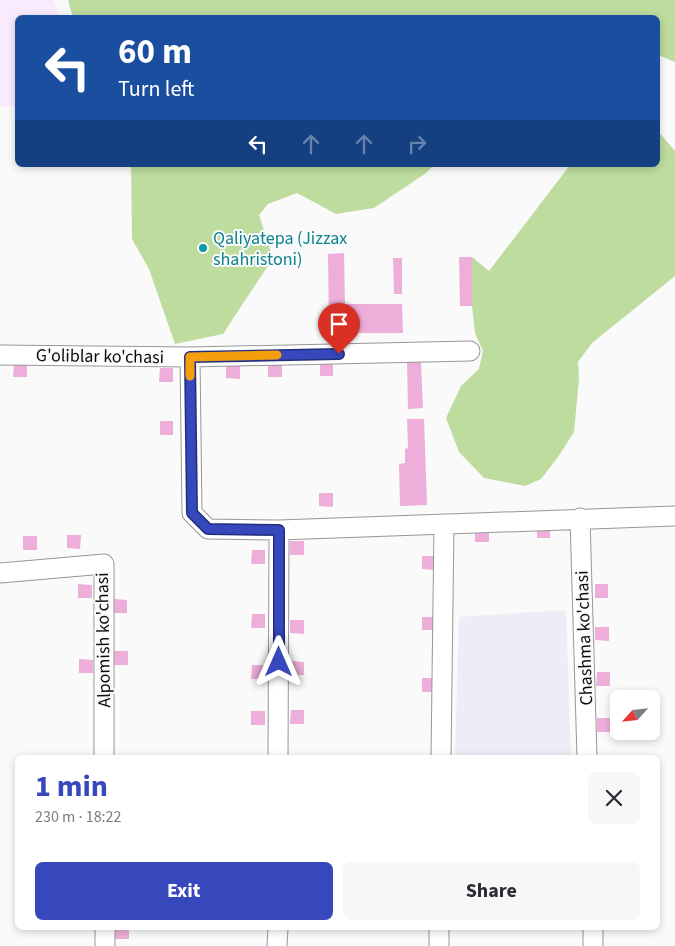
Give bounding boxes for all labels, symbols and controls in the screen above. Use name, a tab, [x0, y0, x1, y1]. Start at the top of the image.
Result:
text: 60 m	[118, 27, 192, 77]
icon: left	[35, 35, 100, 100]
text: Turn left	[118, 73, 194, 105]
icon: left	[244, 130, 272, 158]
icon: ahead	[297, 130, 325, 158]
icon: ahead	[350, 130, 378, 158]
icon: right	[403, 130, 431, 158]
place label: Qaliyatepa (Jizzax shahristoni)	[213, 226, 347, 272]
marker: Qaliyatepa (Jizzax shahristoni)	[197, 242, 209, 254]
pin	[318, 303, 360, 354]
icon: arrive	[325, 310, 353, 338]
street label: G'oliblar ko'chasi	[36, 343, 164, 370]
street label: Chashma ko'chasi	[570, 570, 599, 706]
street label: Alpomish ko'chasi	[90, 572, 117, 708]
position arrow	[252, 635, 304, 687]
north arrow	[610, 690, 660, 740]
map controls	[610, 690, 660, 740]
text: 1 min	[35, 765, 108, 808]
button: close	[588, 772, 640, 824]
text: 230 m · 18:22	[35, 806, 122, 828]
button: Exit	[35, 862, 333, 920]
button: Share	[343, 862, 640, 920]

